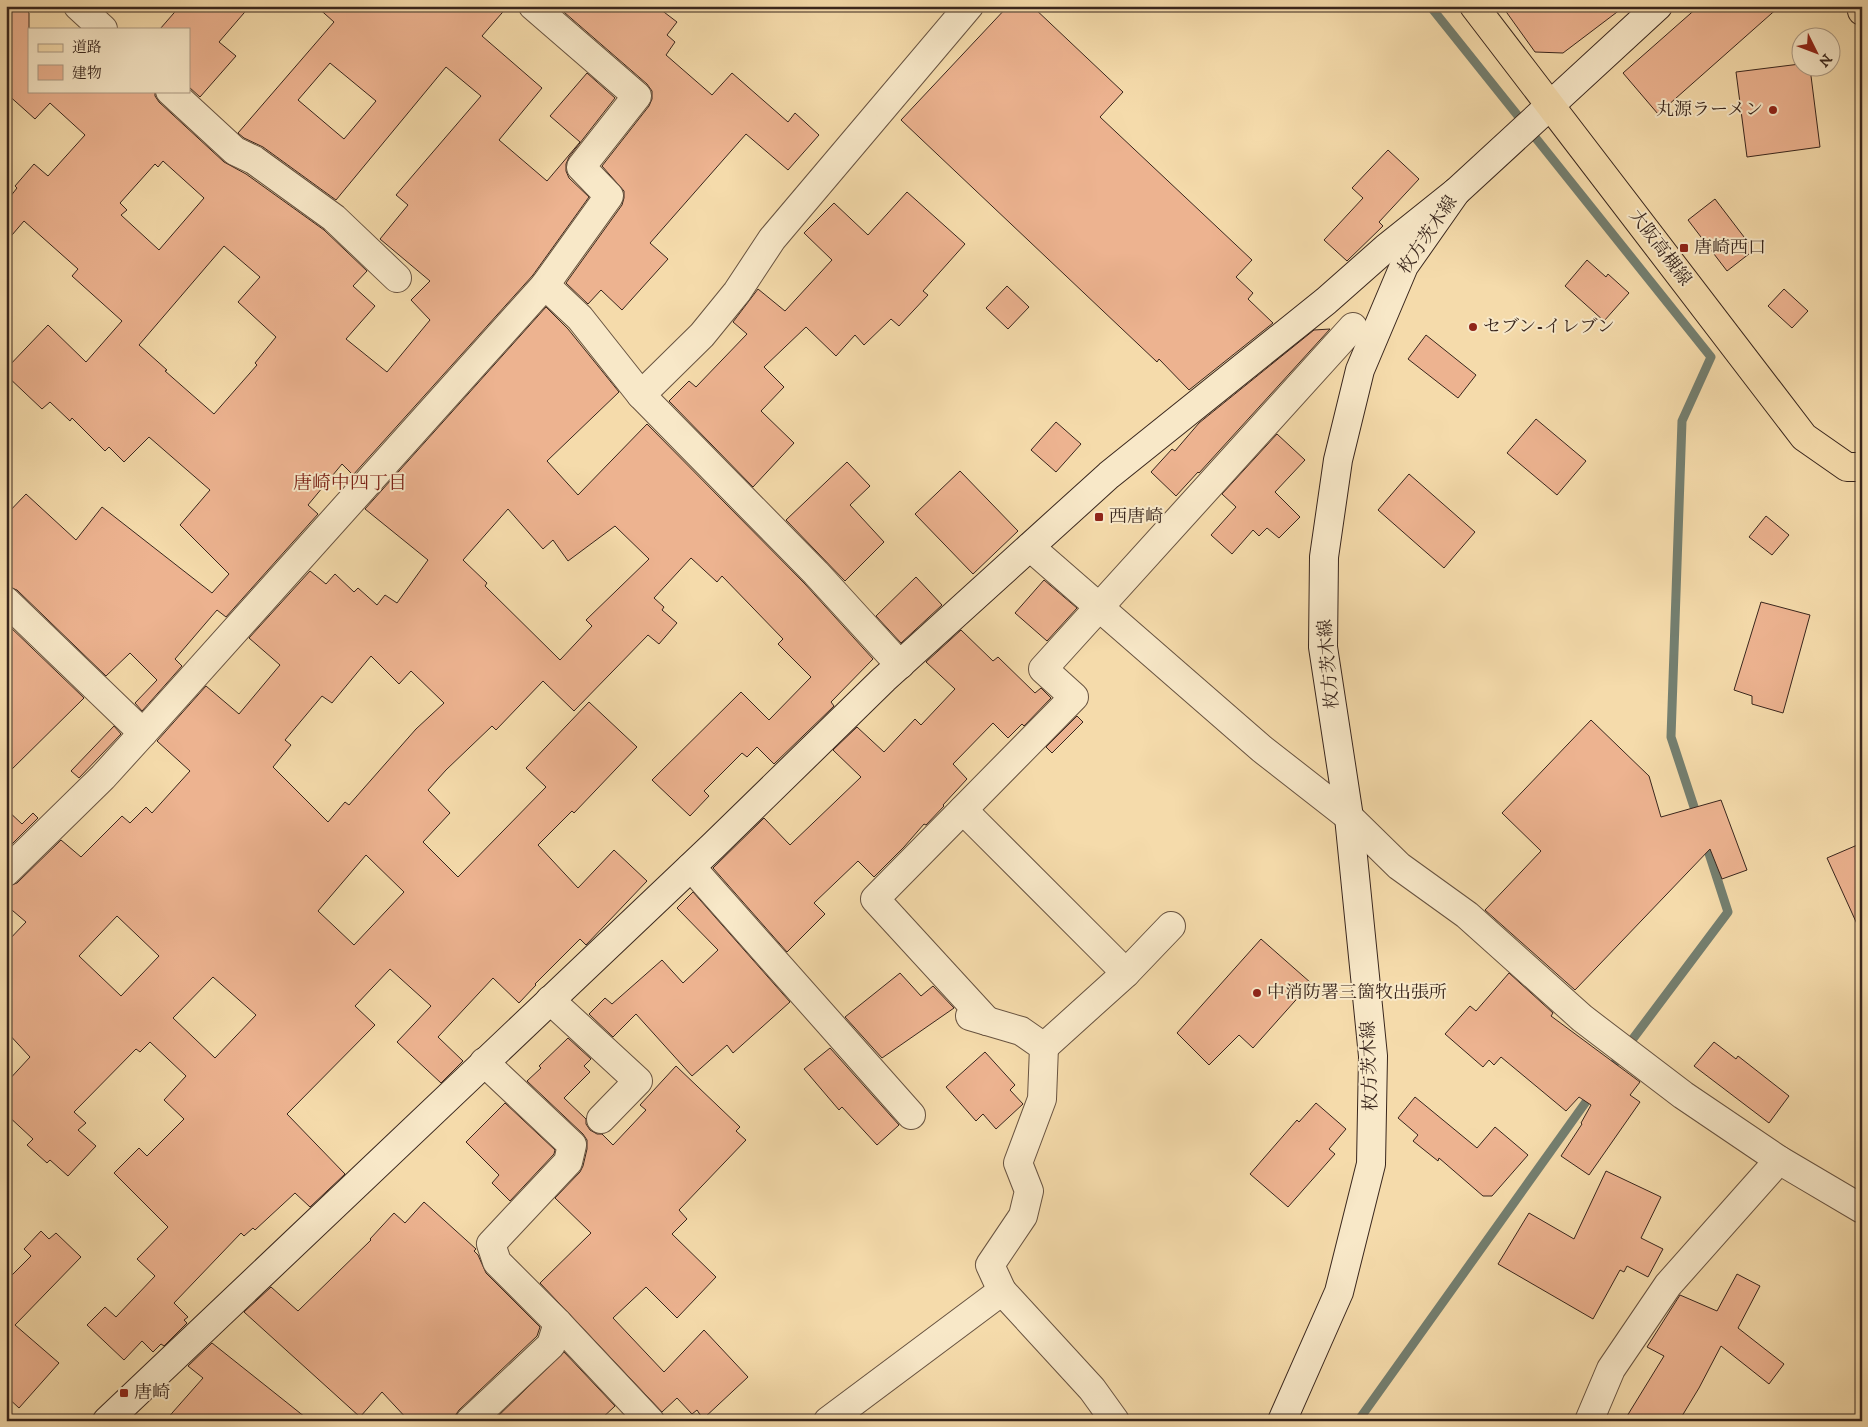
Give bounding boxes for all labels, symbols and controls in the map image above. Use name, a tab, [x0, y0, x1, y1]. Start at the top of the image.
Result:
legend	[28, 28, 190, 92]
north arrow	[1790, 28, 1840, 78]
text: 道路	[72, 38, 102, 57]
text: N	[1814, 50, 1835, 71]
text: 建物	[72, 64, 102, 83]
place label: 丸源ラーメン	[1656, 99, 1763, 121]
marker: 丸源ラーメン	[1767, 104, 1779, 116]
street label: 枚方茨木線	[1394, 192, 1462, 278]
street label: 大阪高槻線	[1624, 205, 1696, 291]
place label: 唐崎西口	[1694, 237, 1766, 259]
marker: 唐崎西口	[1678, 242, 1690, 254]
place label: セブン-イレブン	[1483, 316, 1615, 338]
marker: セブン-イレブン	[1467, 321, 1479, 333]
district label: 唐崎中四丁目	[293, 472, 407, 495]
place label: 西唐崎	[1109, 506, 1163, 528]
marker: 西唐崎	[1093, 511, 1105, 523]
street label: 枚方茨木線	[1314, 618, 1344, 710]
place label: 中消防署三箇牧出張所	[1267, 982, 1447, 1004]
marker: 中消防署三箇牧出張所	[1251, 987, 1263, 999]
street label: 枚方茨木線	[1357, 1021, 1383, 1111]
place label: 唐崎	[134, 1382, 170, 1404]
marker: 唐崎	[118, 1387, 130, 1399]

